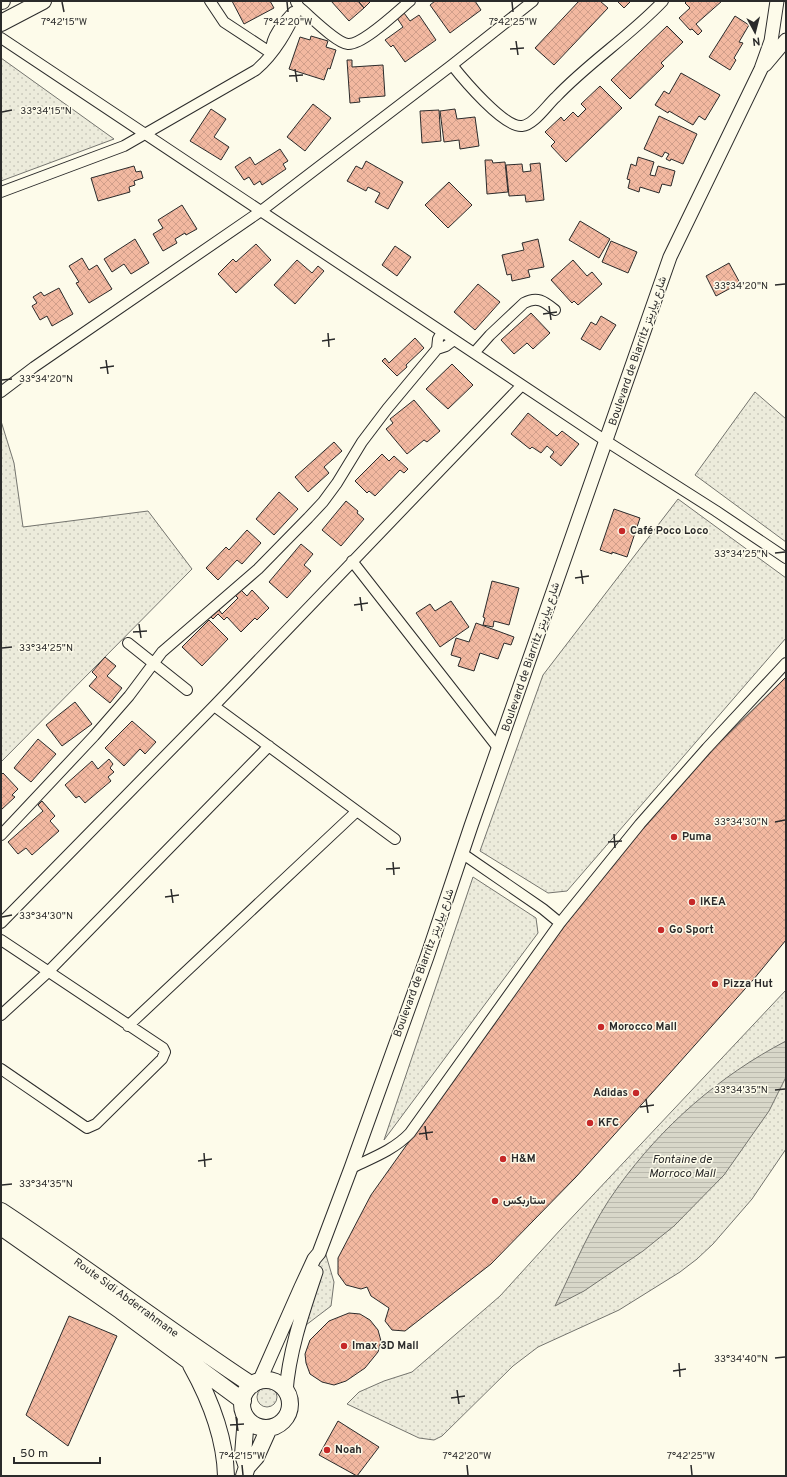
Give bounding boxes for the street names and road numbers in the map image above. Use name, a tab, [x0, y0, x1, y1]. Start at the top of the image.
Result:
street label: Boulevard de Biarritz شارع بياريتز	[606, 274, 670, 427]
street label: Boulevard de Biarritz شارع بياريتز	[499, 580, 563, 733]
street label: Boulevard de Biarritz شارع بياريتز	[391, 887, 458, 1039]
street label: Route Sidi Abderrahmane	[71, 1255, 181, 1341]

